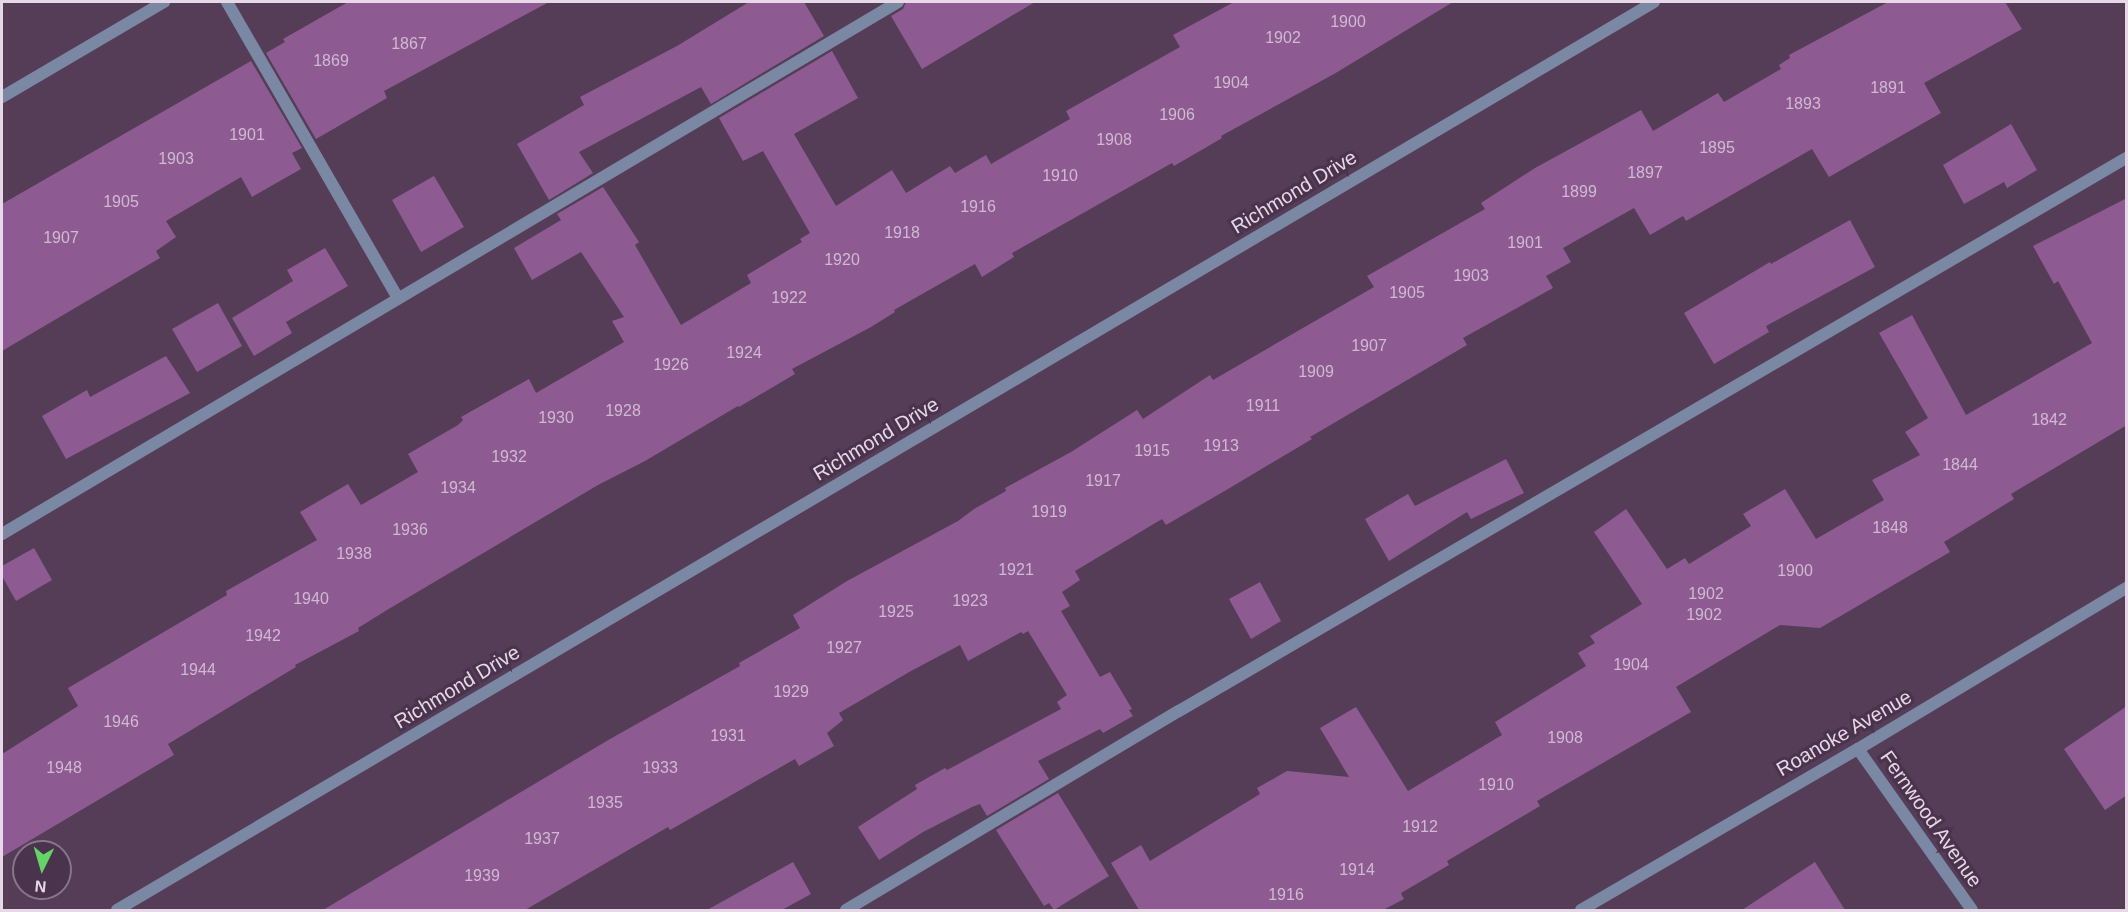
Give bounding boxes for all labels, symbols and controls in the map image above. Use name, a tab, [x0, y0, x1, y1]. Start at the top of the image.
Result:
house number: 1900	[1330, 12, 1366, 32]
house number: 1902	[1265, 28, 1301, 48]
house number: 1867	[391, 34, 427, 54]
house number: 1869	[313, 51, 349, 71]
house number: 1904	[1213, 73, 1249, 93]
house number: 1891	[1870, 78, 1906, 98]
house number: 1893	[1785, 94, 1821, 114]
house number: 1906	[1159, 105, 1195, 125]
house number: 1901	[229, 125, 265, 145]
house number: 1908	[1096, 130, 1132, 150]
house number: 1895	[1699, 138, 1735, 158]
street label: Richmond Drive	[1227, 145, 1361, 239]
house number: 1903	[158, 149, 194, 169]
house number: 1897	[1627, 163, 1663, 183]
house number: 1910	[1042, 166, 1078, 186]
house number: 1899	[1561, 182, 1597, 202]
house number: 1905	[103, 192, 139, 212]
house number: 1916	[960, 197, 996, 217]
house number: 1918	[884, 223, 920, 243]
house number: 1907	[43, 228, 79, 248]
house number: 1901	[1507, 233, 1543, 253]
house number: 1920	[824, 250, 860, 270]
house number: 1903	[1453, 266, 1489, 286]
house number: 1905	[1389, 283, 1425, 303]
house number: 1922	[771, 288, 807, 308]
house number: 1907	[1351, 336, 1387, 356]
house number: 1924	[726, 343, 762, 363]
house number: 1926	[653, 355, 689, 375]
house number: 1909	[1298, 362, 1334, 382]
street label: Richmond Drive	[809, 392, 943, 486]
house number: 1911	[1246, 396, 1280, 416]
house number: 1928	[605, 401, 641, 421]
house number: 1930	[538, 408, 574, 428]
house number: 1842	[2031, 410, 2067, 430]
house number: 1913	[1203, 436, 1239, 456]
house number: 1915	[1134, 441, 1170, 461]
house number: 1932	[491, 447, 527, 467]
house number: 1844	[1942, 455, 1978, 475]
house number: 1917	[1085, 471, 1121, 491]
house number: 1934	[440, 478, 476, 498]
house number: 1919	[1031, 502, 1067, 522]
house number: 1848	[1872, 518, 1908, 538]
house number: 1936	[392, 520, 428, 540]
house number: 1938	[336, 544, 372, 564]
house number: 1921	[998, 560, 1034, 580]
house number: 1900	[1777, 561, 1813, 581]
house number: 1902	[1688, 584, 1724, 604]
house number: 1940	[293, 589, 329, 609]
house number: 1923	[952, 591, 988, 611]
house number: 1925	[878, 602, 914, 622]
house number: 1902	[1686, 605, 1722, 625]
house number: 1942	[245, 626, 281, 646]
house number: 1927	[826, 638, 862, 658]
street label: Richmond Drive	[390, 640, 524, 734]
house number: 1904	[1613, 655, 1649, 675]
house number: 1944	[180, 660, 216, 680]
house number: 1929	[773, 682, 809, 702]
street label: Roanoke Avenue	[1772, 684, 1916, 782]
house number: 1946	[103, 712, 139, 732]
house number: 1931	[710, 726, 746, 746]
house number: 1908	[1547, 728, 1583, 748]
street label: Fernwood Avenue	[1875, 746, 1987, 892]
house number: 1948	[46, 758, 82, 778]
house number: 1933	[642, 758, 678, 778]
house number: 1910	[1478, 775, 1514, 795]
house number: 1935	[587, 793, 623, 813]
house number: 1912	[1402, 817, 1438, 837]
house number: 1937	[524, 829, 560, 849]
north arrow	[12, 840, 72, 900]
house number: 1914	[1339, 860, 1375, 880]
house number: 1939	[464, 866, 500, 886]
text: N	[34, 877, 47, 895]
house number: 1916	[1268, 885, 1304, 905]

